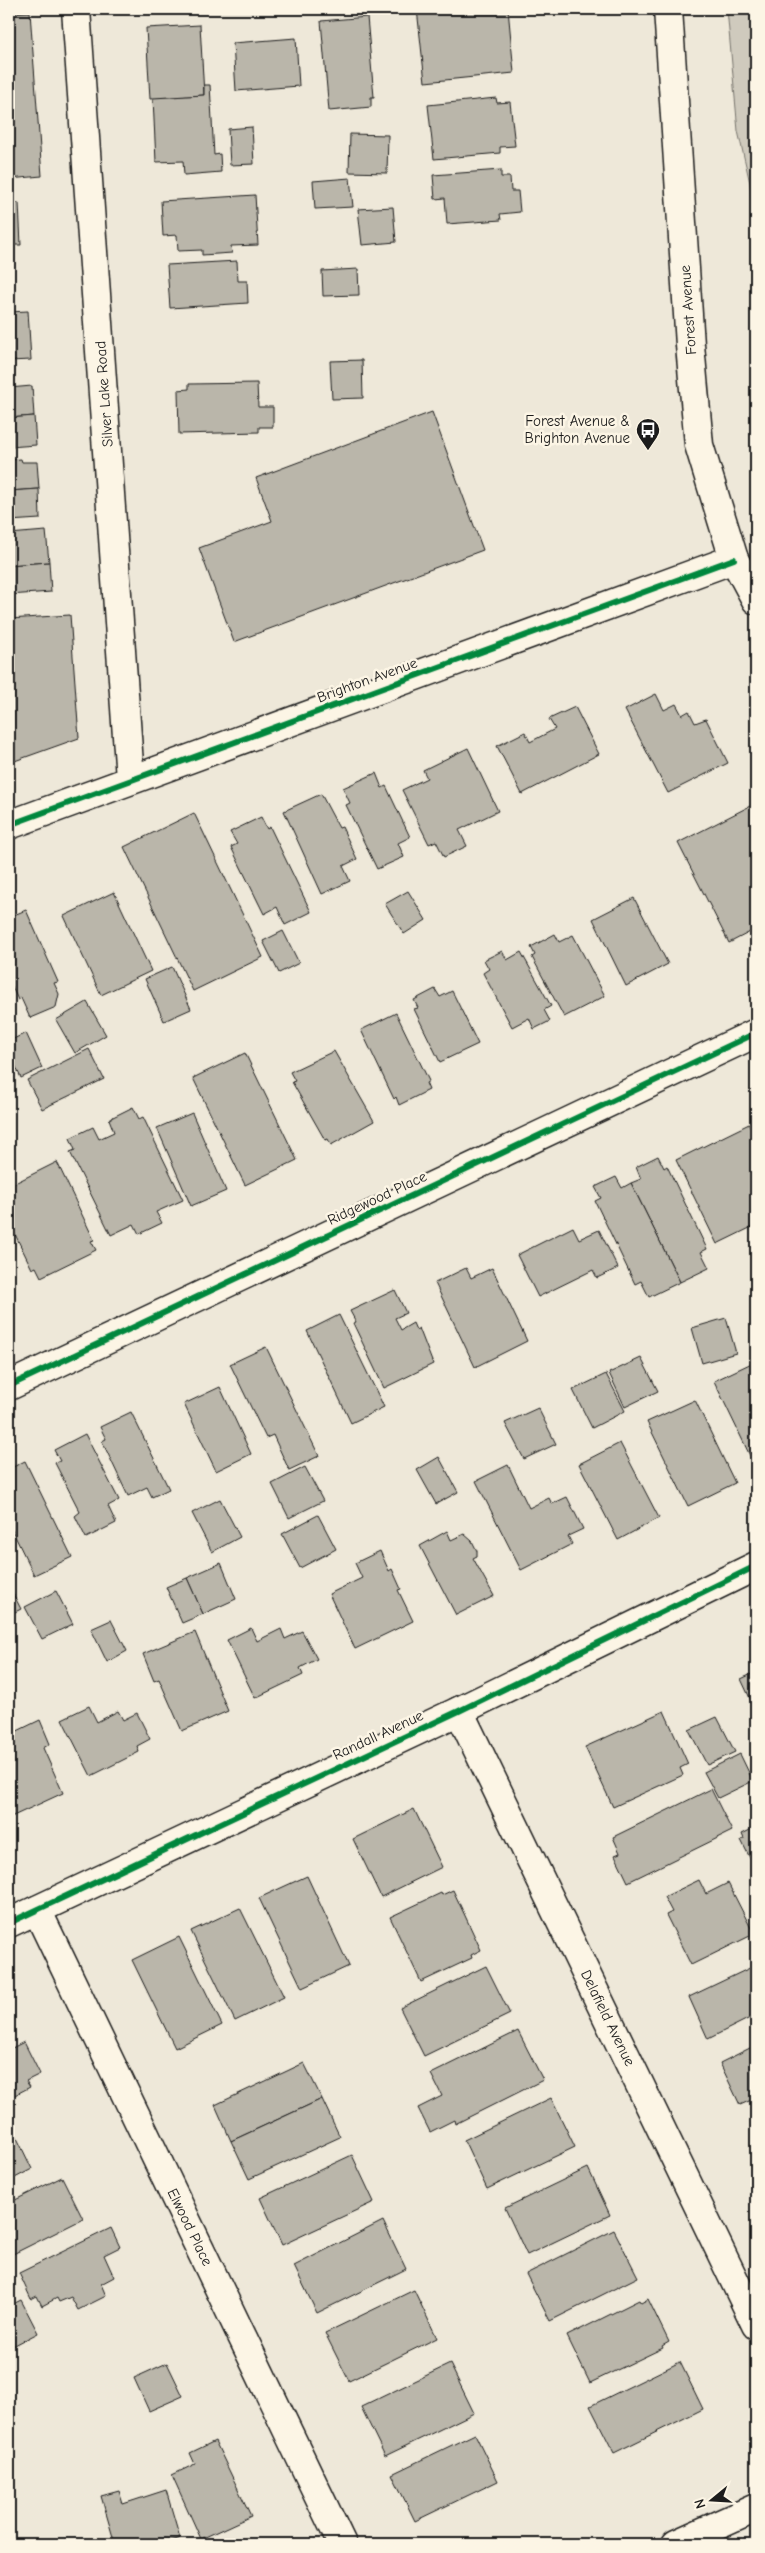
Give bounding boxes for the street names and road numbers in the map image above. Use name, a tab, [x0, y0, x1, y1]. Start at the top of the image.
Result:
street label: Forest Avenue	[676, 264, 700, 356]
street label: Silver Lake Road	[91, 340, 117, 448]
street label: Brighton Avenue	[314, 653, 420, 706]
street label: Ridgewood Place	[324, 1167, 430, 1229]
street label: Randall Avenue	[330, 1706, 427, 1764]
street label: Delafield Avenue	[577, 1967, 639, 2070]
street label: Elwood Place	[163, 2185, 217, 2269]

